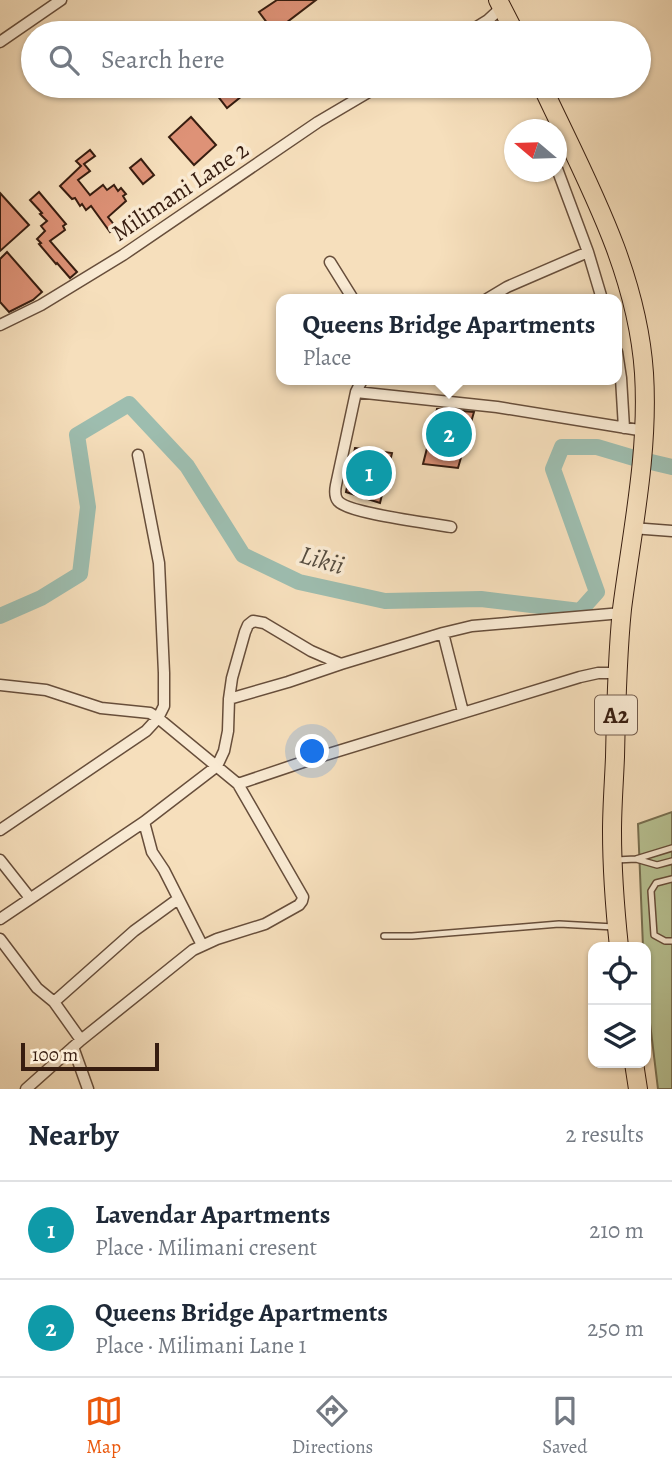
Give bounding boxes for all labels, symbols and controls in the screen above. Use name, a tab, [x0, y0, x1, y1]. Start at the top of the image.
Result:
search box	[21, 21, 651, 98]
icon: search	[45, 41, 83, 79]
text: Search here	[101, 42, 225, 77]
north arrow	[504, 119, 567, 182]
street label: Milimani Lane 2	[105, 133, 255, 249]
popup	[276, 294, 622, 385]
text: Queens Bridge Apartments	[303, 307, 595, 342]
text: Place	[303, 342, 351, 373]
pin: 2	[426, 408, 472, 460]
pin: 1	[346, 447, 392, 499]
water label: Likii	[296, 537, 348, 583]
road number: A2	[595, 695, 637, 734]
your location	[295, 734, 329, 768]
map controls	[588, 942, 651, 1068]
button: locate	[588, 942, 651, 1005]
button: layers	[588, 1005, 651, 1068]
scale bar	[21, 1040, 159, 1072]
text: 100 m	[32, 1042, 78, 1068]
text: Nearby	[28, 1115, 119, 1155]
text: 2 results	[566, 1119, 644, 1150]
text: Lavendar Apartments	[95, 1197, 330, 1232]
text: 1	[47, 1215, 55, 1246]
text: 210 m	[589, 1215, 644, 1246]
text: Place · Milimani cresent	[95, 1232, 317, 1263]
text: Queens Bridge Apartments	[95, 1295, 388, 1330]
text: 2	[45, 1313, 57, 1344]
text: 250 m	[587, 1313, 644, 1344]
text: Place · Milimani Lane 1	[95, 1330, 306, 1361]
tab: Map	[85, 1392, 123, 1460]
tab: Directions	[292, 1392, 373, 1460]
tab: Saved	[542, 1392, 587, 1460]

